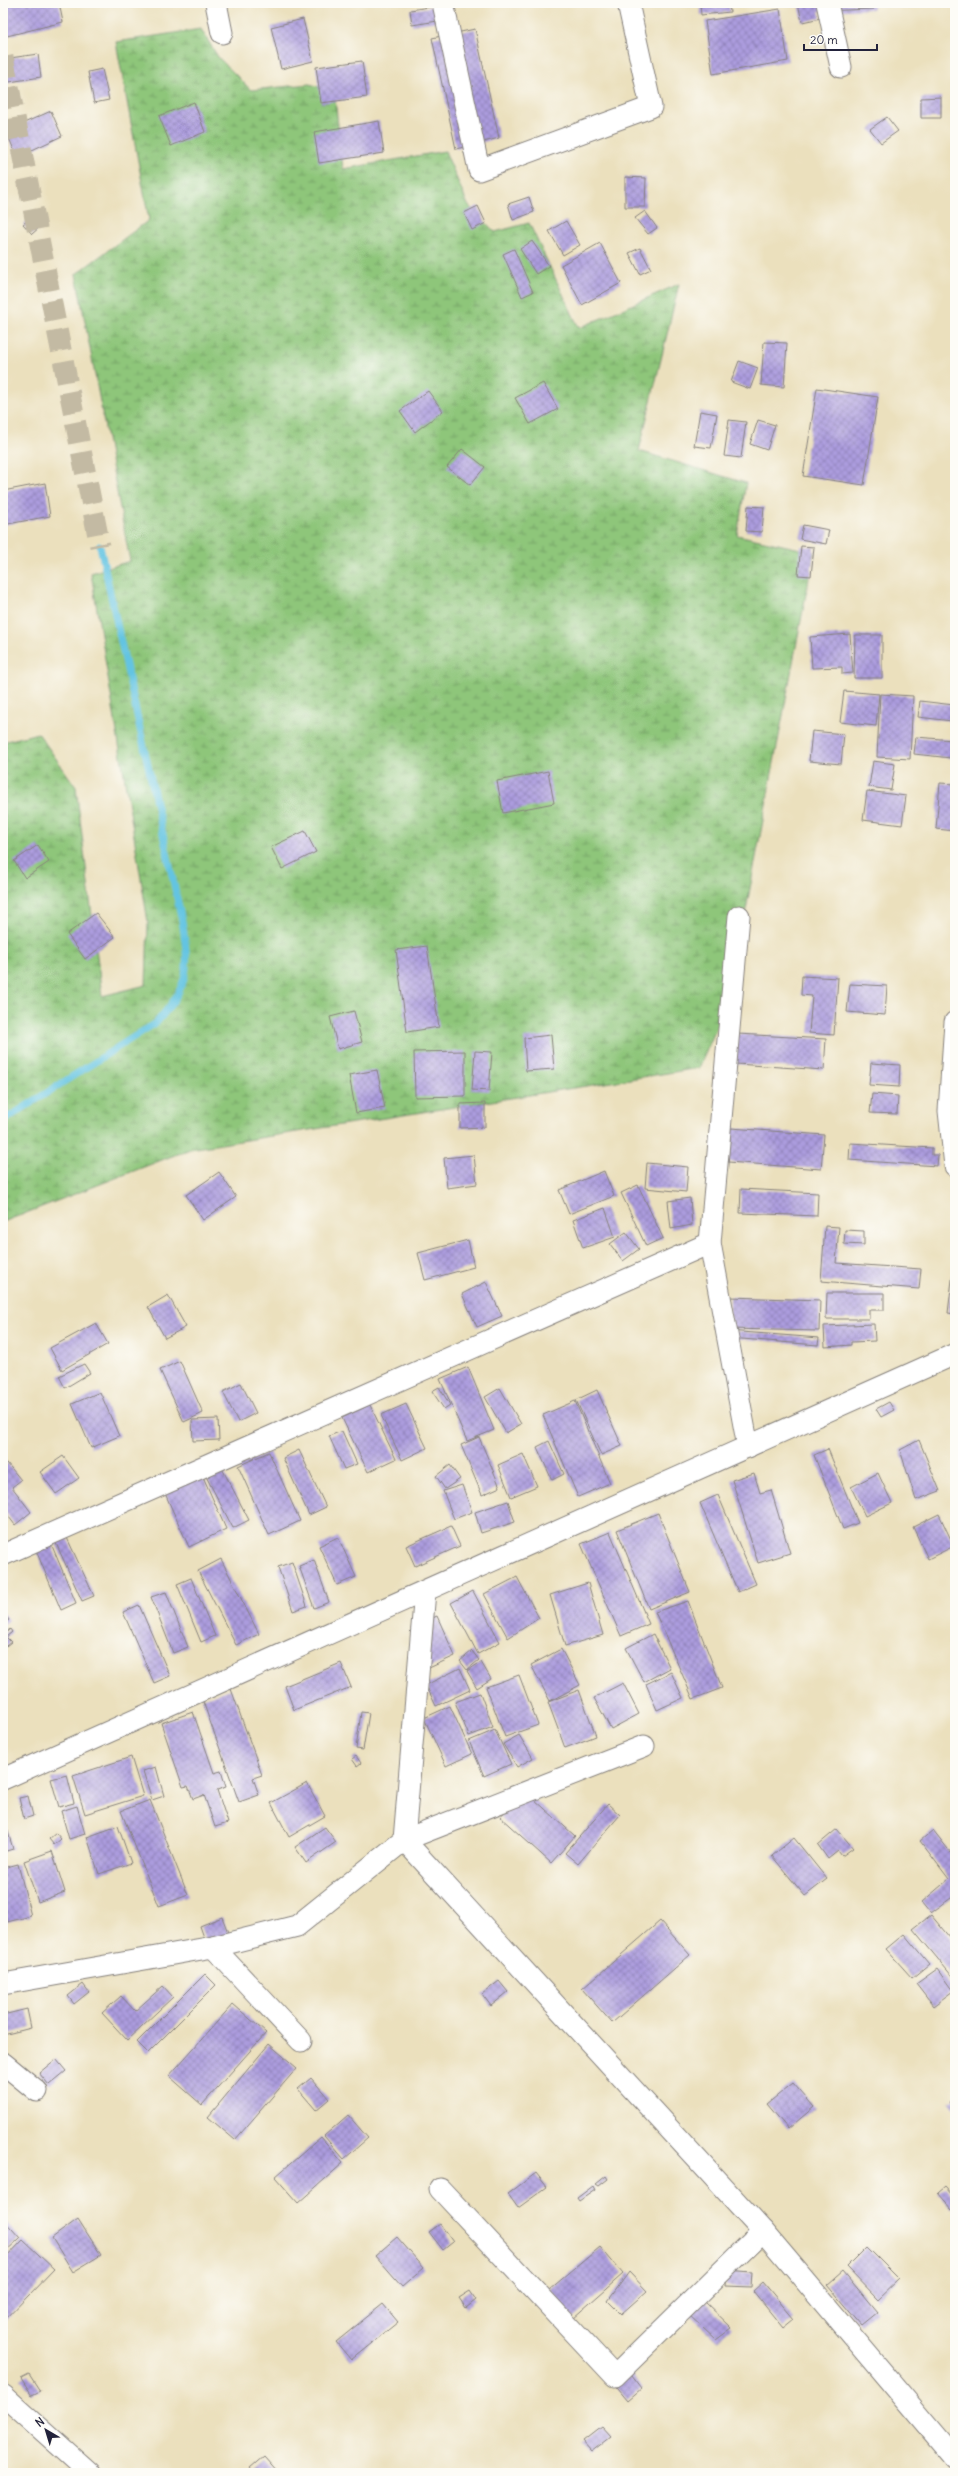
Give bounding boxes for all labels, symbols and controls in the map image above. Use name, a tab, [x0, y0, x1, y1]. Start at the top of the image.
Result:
scale bar	[804, 26, 877, 52]
text: 20 m	[810, 32, 838, 47]
north arrow	[26, 2410, 66, 2450]
text: N	[33, 2414, 47, 2430]

